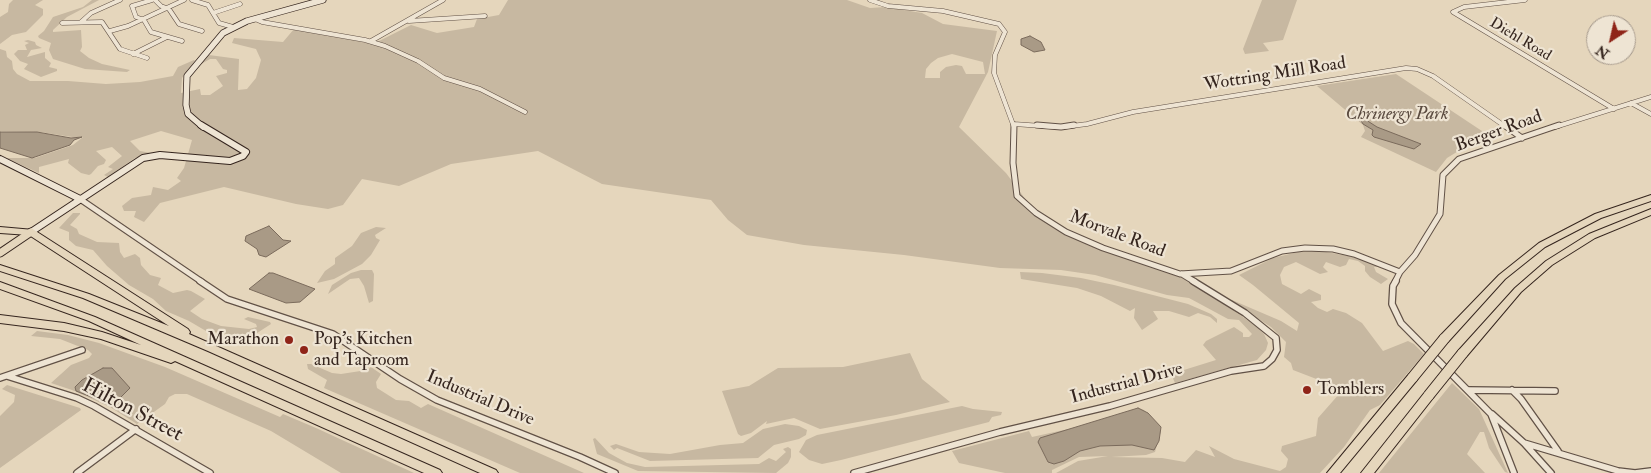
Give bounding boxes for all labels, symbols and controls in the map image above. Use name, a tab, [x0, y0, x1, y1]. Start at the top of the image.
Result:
street label: Diehl Road	[1486, 15, 1554, 65]
north arrow	[1586, 15, 1636, 65]
text: N	[1593, 41, 1613, 62]
street label: Wottring Mill Road	[1203, 53, 1347, 97]
park label: Chrinergy Park	[1346, 104, 1448, 126]
street label: Berger Road	[1453, 106, 1545, 158]
street label: Morvale Road	[1066, 207, 1168, 263]
place label: Marathon	[207, 329, 279, 351]
place label: Pop's Kitchen and Taproom	[314, 329, 413, 372]
marker: Marathon	[283, 334, 295, 346]
marker: Pop's Kitchen and Taproom	[298, 344, 310, 356]
street label: Industrial Drive	[1069, 359, 1185, 409]
street label: Industrial Drive	[423, 367, 537, 431]
street label: Hilton Street	[77, 374, 187, 448]
place label: Tomblers	[1317, 379, 1384, 401]
marker: Tomblers	[1301, 384, 1313, 396]

